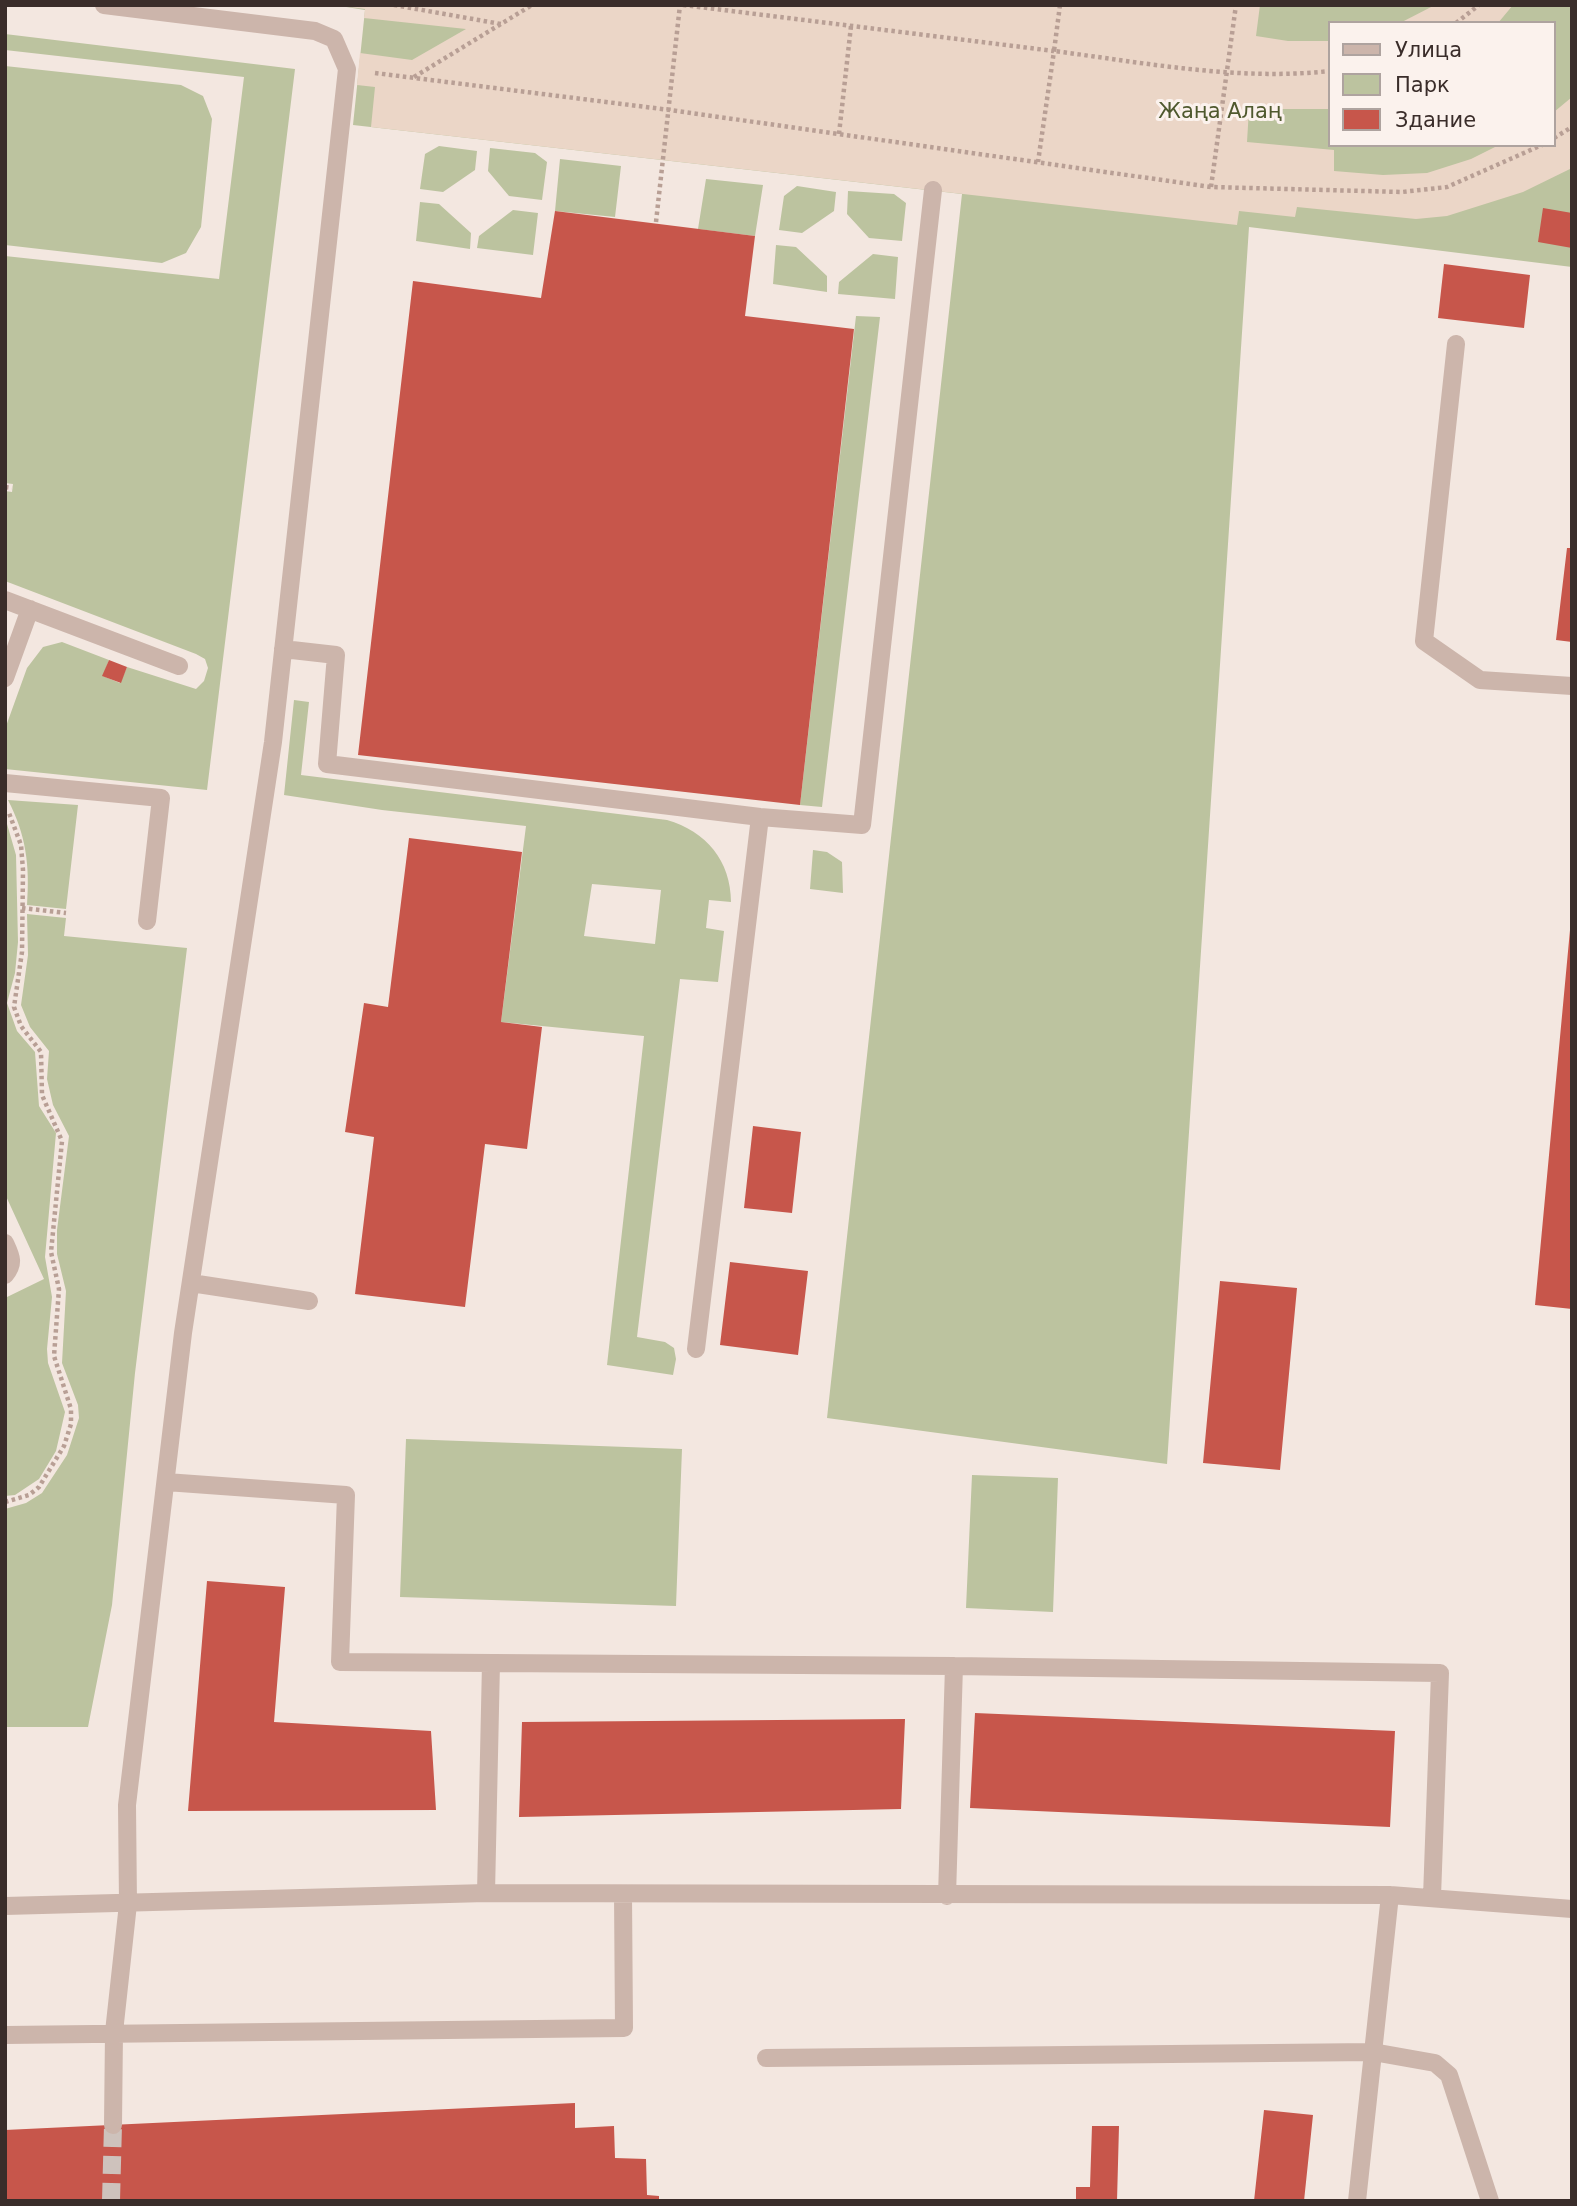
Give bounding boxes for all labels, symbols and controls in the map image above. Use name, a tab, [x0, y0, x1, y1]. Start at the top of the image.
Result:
legend	[1328, 21, 1556, 147]
text: Улица	[1395, 38, 1462, 62]
text: Парк	[1395, 73, 1450, 97]
park label: Жаңа Алаң	[1158, 100, 1282, 126]
text: Здание	[1395, 108, 1476, 132]

